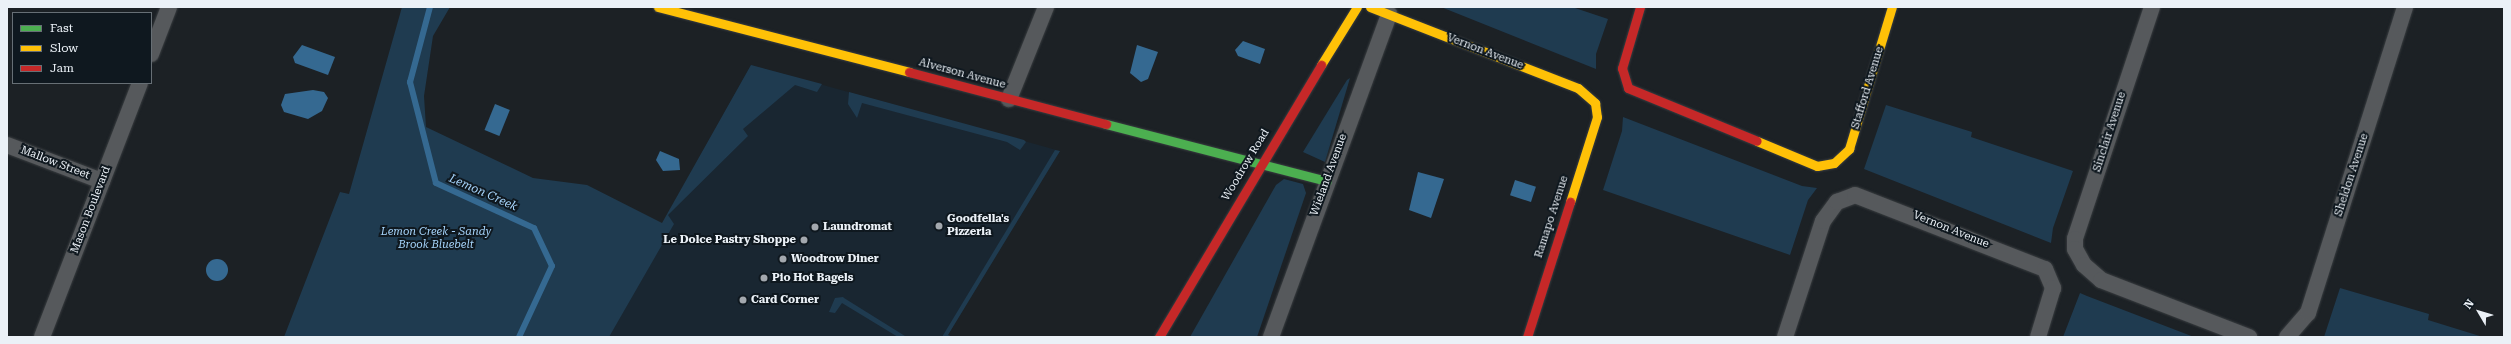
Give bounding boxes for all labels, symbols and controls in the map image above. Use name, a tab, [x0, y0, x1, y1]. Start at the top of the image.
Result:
legend	[12, 12, 152, 84]
text: Fast	[50, 21, 73, 35]
street label: Vernon Avenue	[1445, 31, 1525, 73]
text: Slow	[50, 41, 78, 55]
street label: Stafford Avenue	[1849, 45, 1887, 131]
street label: Alverson Avenue	[917, 56, 1007, 92]
text: Jam	[50, 61, 74, 75]
street label: Sinclair Avenue	[2091, 90, 2129, 174]
street label: Woodrow Road	[1219, 127, 1273, 203]
street label: Wieland Avenue	[1308, 132, 1350, 218]
street label: Sheldon Avenue	[2332, 132, 2372, 218]
street label: Mallow Street	[19, 144, 91, 182]
street label: Mason Boulevard	[68, 165, 114, 255]
water label: Lemon Creek	[447, 171, 519, 215]
street label: Ramapo Avenue	[1532, 174, 1572, 260]
street label: Vernon Avenue	[1911, 209, 1991, 251]
place label: Goodfella's Pizzeria	[947, 213, 1009, 239]
place label: Laundromat	[823, 220, 892, 234]
marker: Goodfella's Pizzeria	[934, 221, 944, 231]
marker: Laundromat	[810, 222, 820, 232]
park label: Lemon Creek - Sandy Brook Bluebelt	[381, 226, 491, 252]
place label: Le Dolce Pastry Shoppe	[663, 233, 796, 247]
marker: Le Dolce Pastry Shoppe	[799, 235, 809, 245]
place label: Woodrow Diner	[791, 252, 879, 266]
marker: Woodrow Diner	[778, 254, 788, 264]
place label: Pio Hot Bagels	[772, 271, 853, 285]
marker: Pio Hot Bagels	[759, 273, 769, 283]
north arrow	[2459, 292, 2499, 332]
place label: Card Corner	[751, 293, 819, 307]
marker: Card Corner	[738, 295, 748, 305]
text: N	[2461, 297, 2477, 312]

